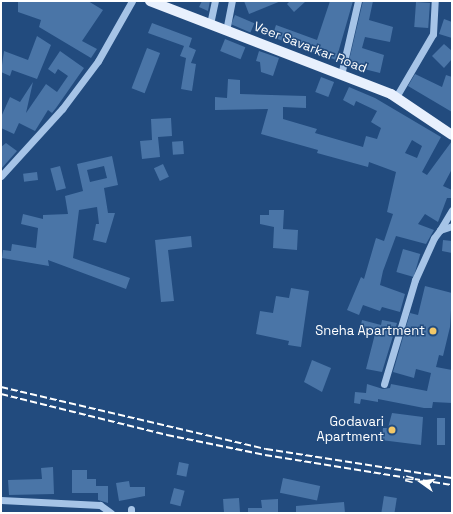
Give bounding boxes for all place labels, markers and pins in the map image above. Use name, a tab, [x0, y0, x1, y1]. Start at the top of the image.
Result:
place label: Sneha Apartment	[315, 323, 425, 339]
marker: Sneha Apartment	[428, 326, 438, 336]
place label: Godavari Apartment	[316, 415, 384, 446]
marker: Godavari Apartment	[387, 425, 397, 435]

